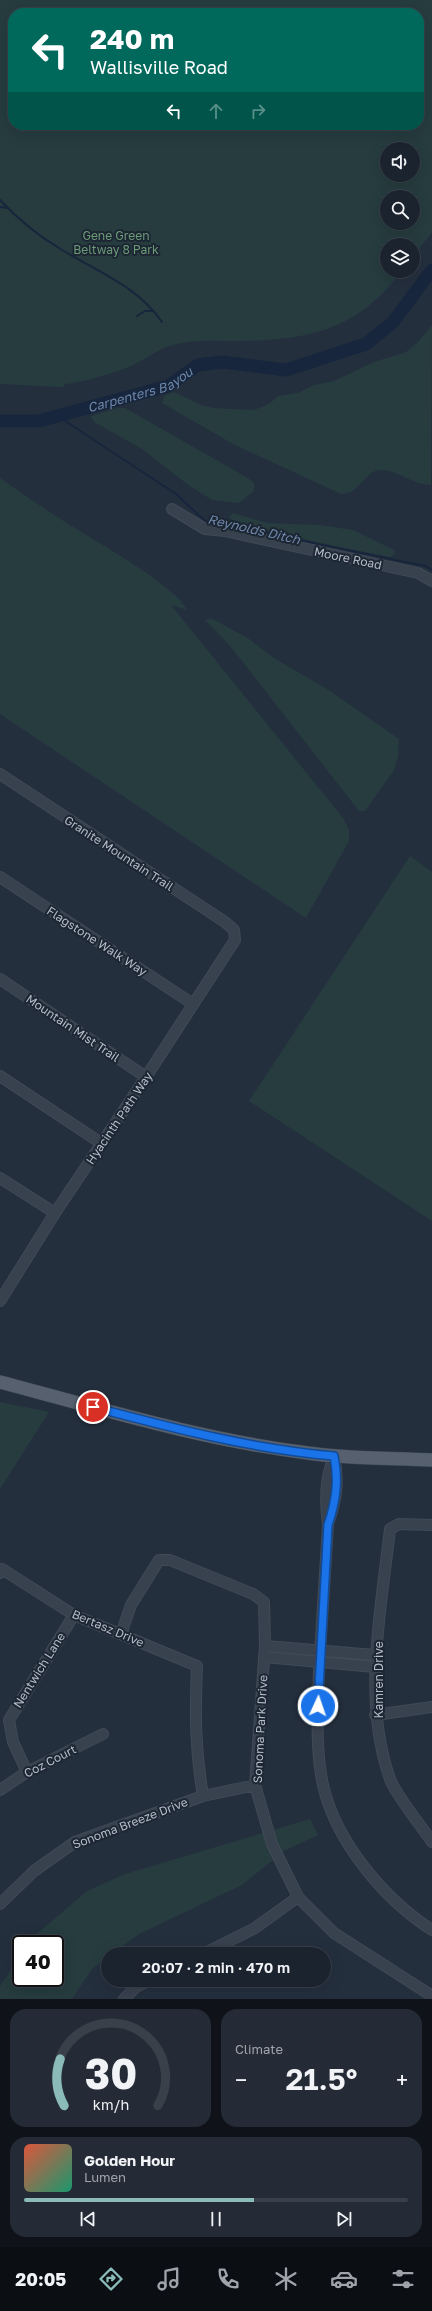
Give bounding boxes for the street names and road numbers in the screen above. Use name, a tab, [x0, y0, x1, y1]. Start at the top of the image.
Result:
street label: Moore Road	[313, 544, 383, 572]
street label: Granite Mountain Trail	[62, 812, 177, 894]
street label: Flagstone Walk Way	[44, 903, 150, 979]
street label: Mountain Mist Trail	[23, 991, 123, 1065]
street label: Hyacinth Path Way	[82, 1069, 156, 1167]
street label: Bertasz Drive	[70, 1606, 146, 1650]
street label: Nentwich Lane	[10, 1629, 68, 1711]
street label: Kamren Drive	[371, 1641, 386, 1719]
street label: Sonoma Park Drive	[250, 1674, 270, 1784]
street label: Coz Court	[21, 1741, 79, 1781]
street label: Sonoma Breeze Drive	[70, 1794, 190, 1852]

